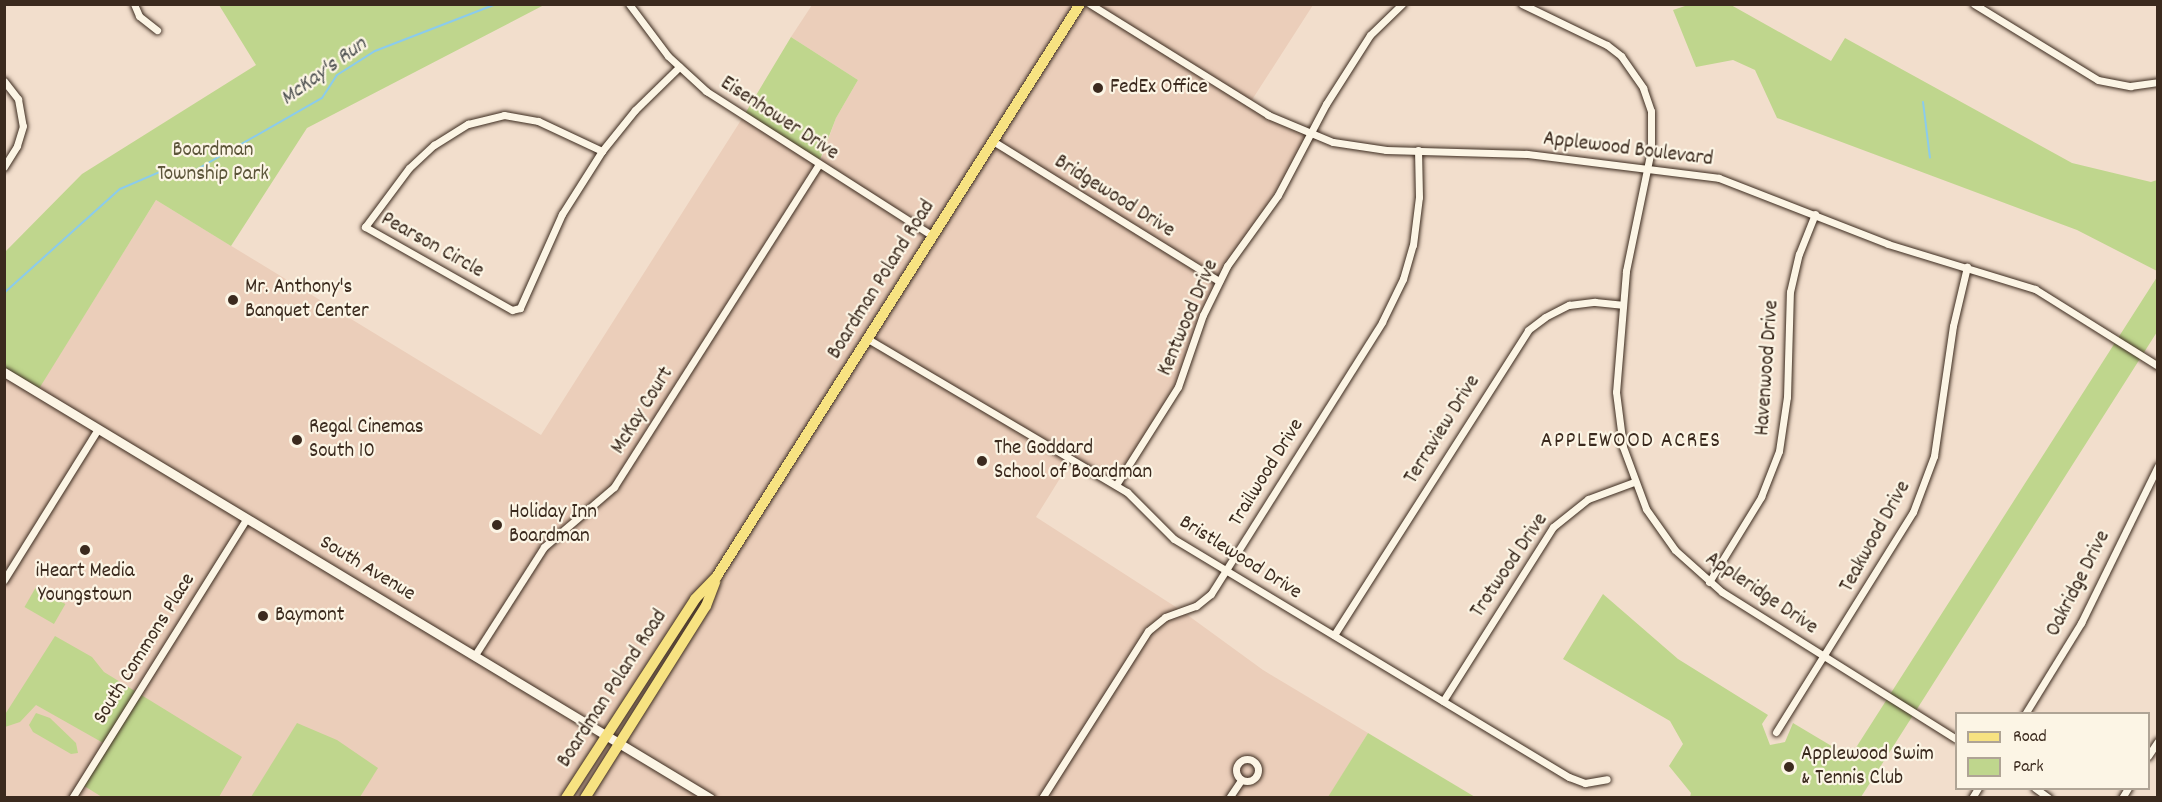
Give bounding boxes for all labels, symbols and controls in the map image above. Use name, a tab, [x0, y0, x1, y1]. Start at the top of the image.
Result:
water label: McKay's Run	[276, 32, 372, 112]
street label: Eisenhower Drive	[715, 71, 843, 167]
place label: FedEx Office	[1110, 75, 1208, 101]
marker: FedEx Office	[1091, 81, 1105, 95]
street label: Applewood Boulevard	[1542, 127, 1714, 173]
park label: Boardman Township Park	[157, 138, 269, 188]
street label: Bridgewood Drive	[1049, 150, 1179, 244]
street label: Boardman Poland Road	[823, 196, 941, 364]
street label: Pearson Circle	[376, 207, 488, 285]
street label: Kentwood Drive	[1153, 256, 1225, 380]
place label: Mr. Anthony's Banquet Center	[245, 275, 369, 325]
marker: Mr. Anthony's Banquet Center	[226, 293, 240, 307]
street label: Havenwood Drive	[1751, 299, 1785, 437]
street label: McKay Court	[606, 363, 680, 459]
street label: Terraview Drive	[1400, 371, 1486, 489]
street label: Trailwood Drive	[1224, 414, 1310, 532]
place label: Regal Cinemas South 10	[309, 415, 424, 465]
district label: APPLEWOOD ACRES	[1540, 429, 1722, 455]
marker: Regal Cinemas South 10	[290, 433, 304, 447]
place label: The Goddard School of Boardman	[994, 436, 1152, 486]
marker: The Goddard School of Boardman	[975, 454, 989, 468]
street label: Teakwood Drive	[1835, 477, 1917, 597]
place label: Holiday Inn Boardman	[509, 500, 597, 550]
street label: Trotwood Drive	[1466, 509, 1554, 623]
street label: Bristlewood Drive	[1174, 510, 1306, 606]
marker: Holiday Inn Boardman	[490, 518, 504, 532]
street label: Oakridge Drive	[2042, 527, 2116, 641]
street label: South Avenue	[315, 531, 419, 607]
marker: iHeart Media Youngstown	[78, 543, 92, 557]
street label: Appleridge Drive	[1700, 547, 1822, 641]
place label: iHeart Media Youngstown	[35, 559, 135, 609]
street label: South Commons Place	[88, 569, 202, 729]
place label: Baymont	[275, 603, 345, 629]
street label: Boardman Poland Road	[553, 605, 673, 773]
marker: Baymont	[256, 609, 270, 623]
legend	[1955, 712, 2150, 790]
text: Road	[2013, 725, 2047, 750]
place label: Applewood Swim & Tennis Club	[1801, 742, 1934, 792]
text: Park	[2013, 755, 2044, 780]
marker: Applewood Swim & Tennis Club	[1782, 760, 1796, 774]

